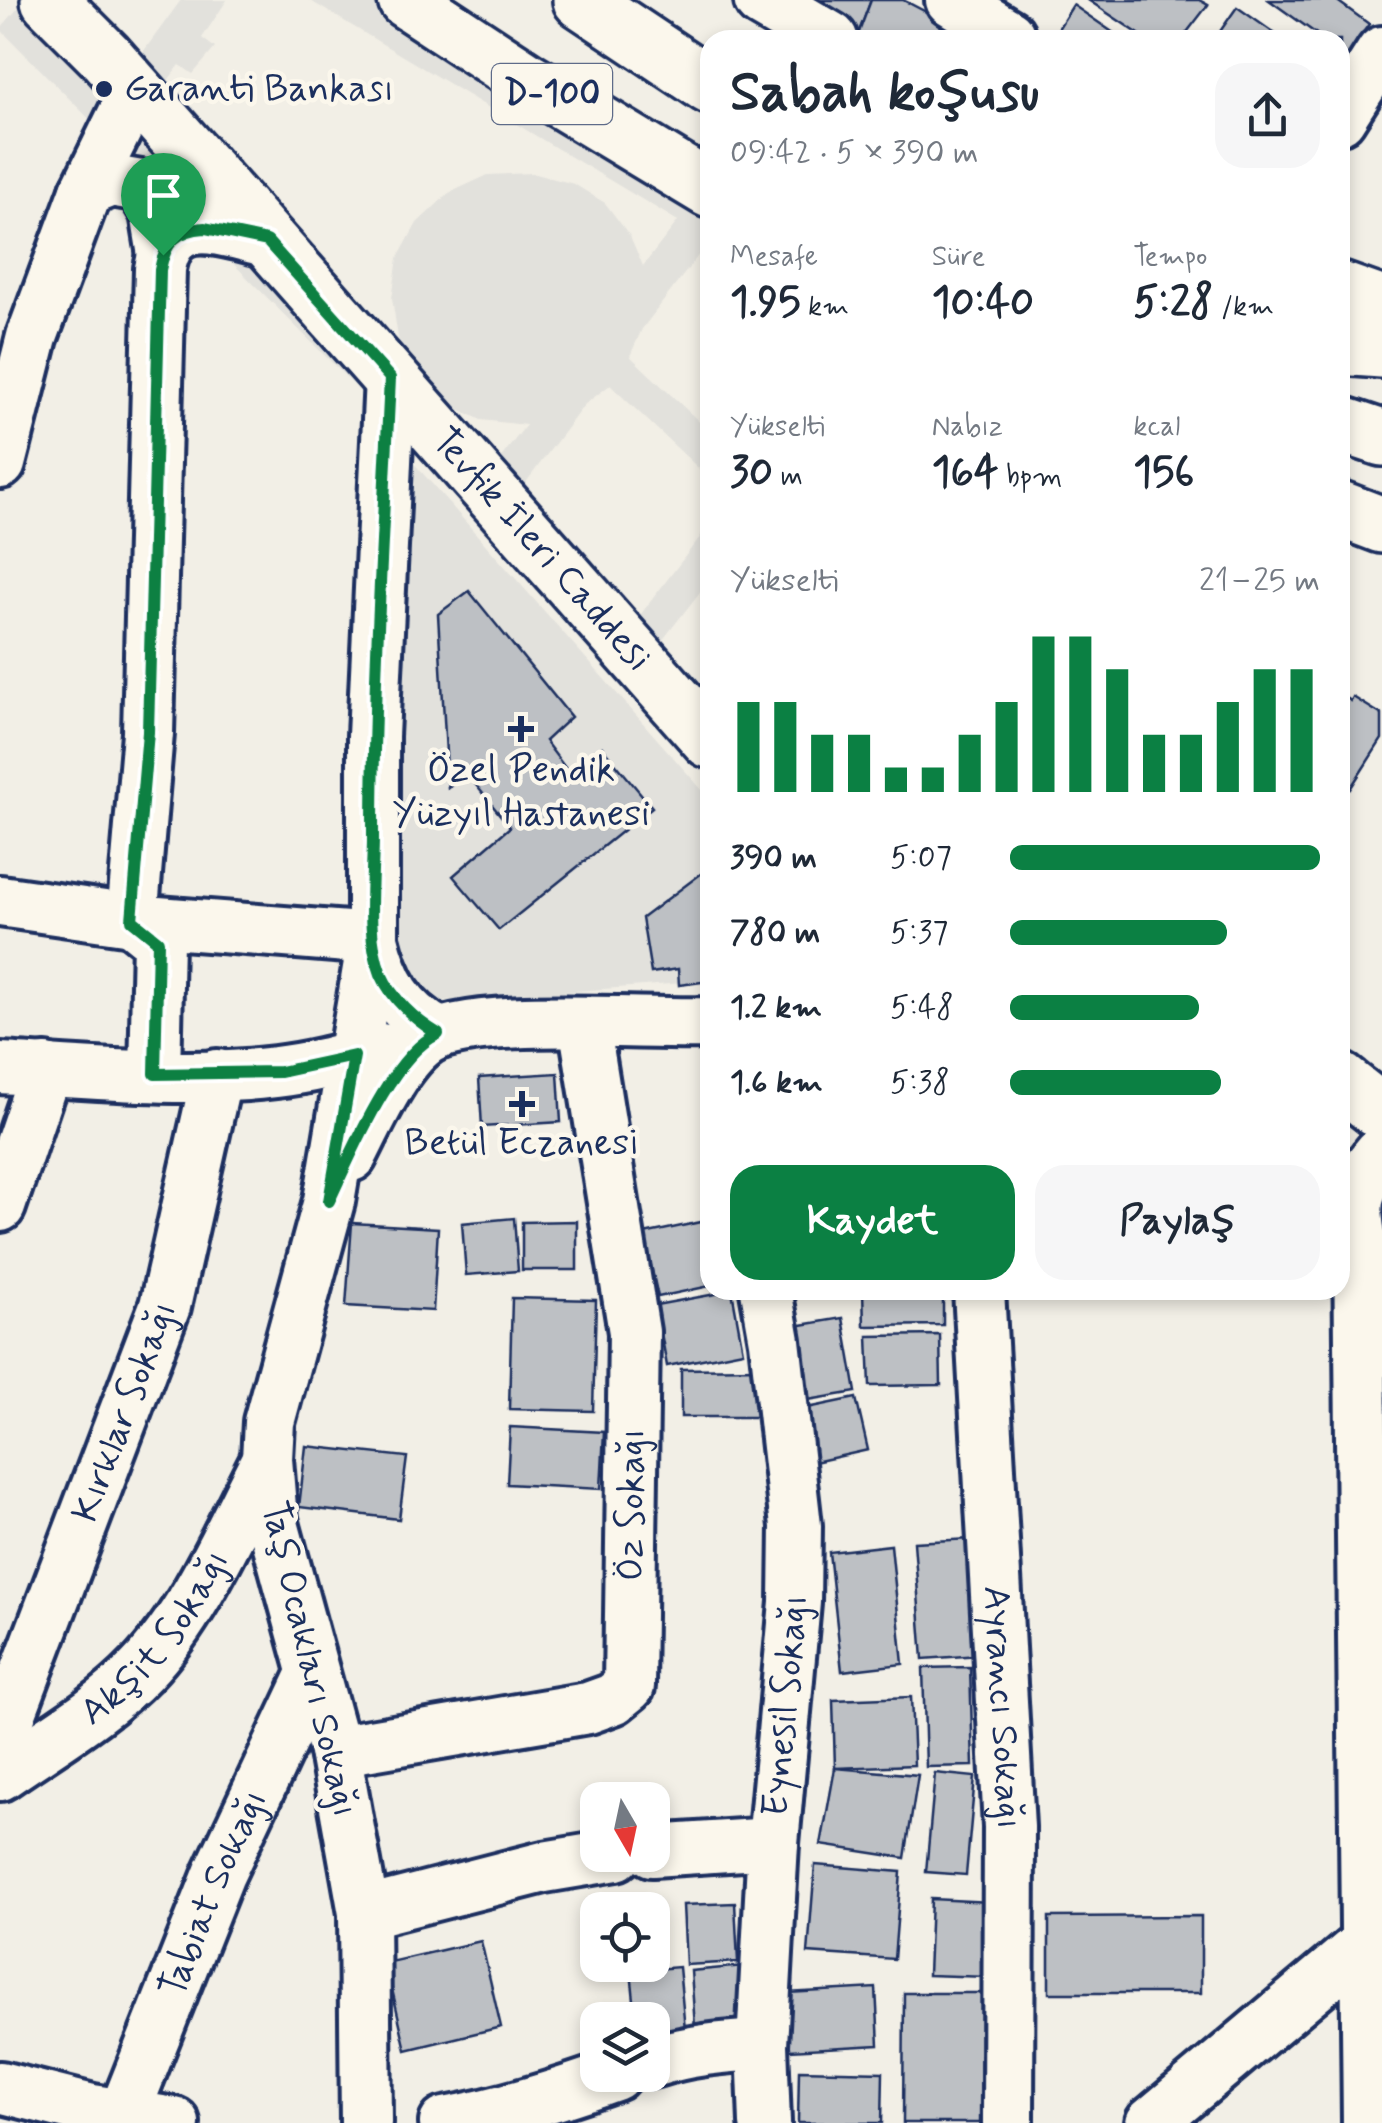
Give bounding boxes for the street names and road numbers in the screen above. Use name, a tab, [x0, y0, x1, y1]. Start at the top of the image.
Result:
road number: D-100	[492, 64, 612, 124]
street label: Tevfik İleri Caddesi	[420, 417, 662, 682]
street label: Kırklar Sokağı	[61, 1295, 189, 1529]
street label: Öz Sokağı	[606, 1428, 657, 1581]
street label: Taş Ocakları Sokağı	[249, 1496, 369, 1822]
street label: Akşit Sokağı	[70, 1542, 241, 1737]
street label: Ayrancı Sokağı	[971, 1584, 1034, 1830]
street label: Eynesil Sokağı	[751, 1595, 820, 1819]
street label: Tabiat Sokağı	[148, 1782, 280, 2005]

